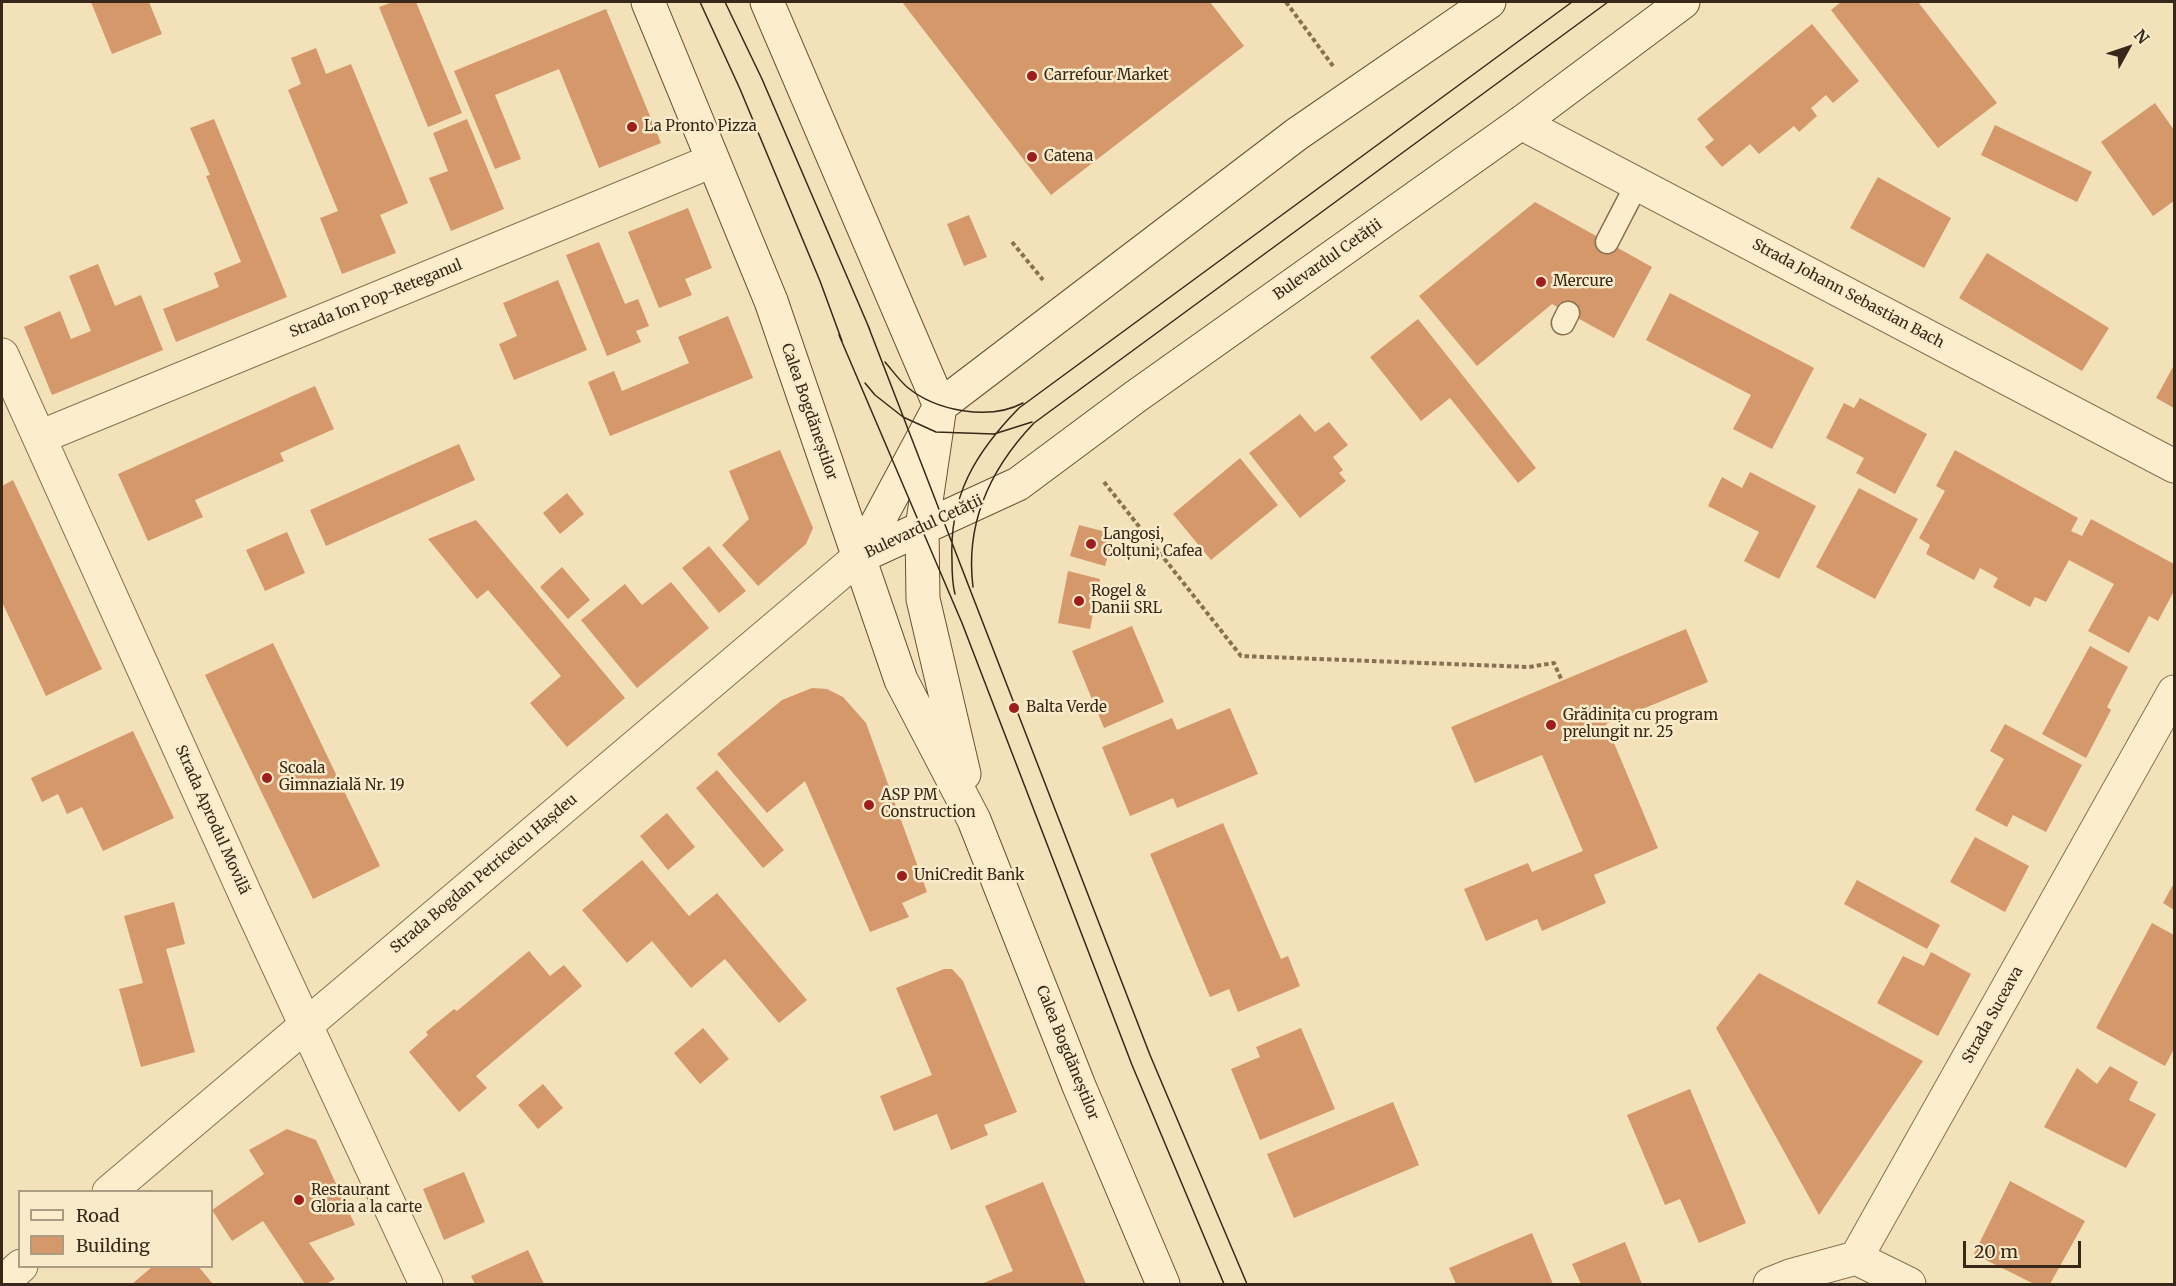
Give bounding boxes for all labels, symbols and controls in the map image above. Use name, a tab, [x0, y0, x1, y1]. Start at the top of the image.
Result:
north arrow	[2098, 18, 2158, 78]
text: N	[2130, 25, 2154, 48]
place label: Carrefour Market	[1044, 67, 1169, 85]
marker: Carrefour Market	[1025, 69, 1039, 83]
place label: La Pronto Pizza	[644, 118, 757, 136]
marker: La Pronto Pizza	[625, 120, 639, 134]
place label: Catena	[1044, 148, 1093, 166]
marker: Catena	[1025, 150, 1039, 164]
street label: Bulevardul Cetății	[1270, 216, 1386, 304]
street label: Strada Johann Sebastian Bach	[1749, 236, 1947, 352]
street label: Strada Ion Pop-Reteganul	[287, 256, 465, 342]
place label: Mercure	[1553, 273, 1613, 291]
marker: Mercure	[1534, 275, 1548, 289]
street label: Calea Bogdăneștilor	[777, 341, 841, 483]
street label: Bulevardul Cetății	[862, 492, 986, 562]
place label: Langoși, Colțuni, Cafea	[1103, 526, 1202, 561]
marker: Langoși, Colțuni, Cafea	[1084, 537, 1098, 551]
place label: Rogel & Danii SRL	[1091, 583, 1162, 618]
marker: Rogel & Danii SRL	[1072, 594, 1086, 608]
place label: Balta Verde	[1026, 699, 1107, 717]
marker: Balta Verde	[1007, 701, 1021, 715]
place label: Grădinița cu program prelungit nr. 25	[1563, 707, 1718, 742]
marker: Grădinița cu program prelungit nr. 25	[1544, 718, 1558, 732]
street label: Strada Aprodul Movilă	[171, 743, 253, 897]
place label: Scoala Gimnazială Nr. 19	[279, 760, 405, 795]
marker: Scoala Gimnazială Nr. 19	[260, 771, 274, 785]
place label: ASP PM Construction	[881, 787, 976, 822]
street label: Strada Bogdan Petriceicu Hașdeu	[387, 791, 581, 957]
marker: ASP PM Construction	[862, 798, 876, 812]
place label: UniCredit Bank	[914, 867, 1025, 885]
marker: UniCredit Bank	[895, 869, 909, 883]
street label: Strada Suceava	[1959, 963, 2027, 1067]
street label: Calea Bogdăneștilor	[1032, 983, 1102, 1123]
place label: Restaurant Gloria a la carte	[311, 1182, 422, 1217]
legend	[18, 1190, 213, 1268]
marker: Restaurant Gloria a la carte	[292, 1193, 306, 1207]
text: Road	[76, 1204, 120, 1227]
scale bar	[1966, 1229, 2084, 1267]
text: Building	[76, 1234, 150, 1257]
text: 20 m	[1974, 1240, 2018, 1263]

